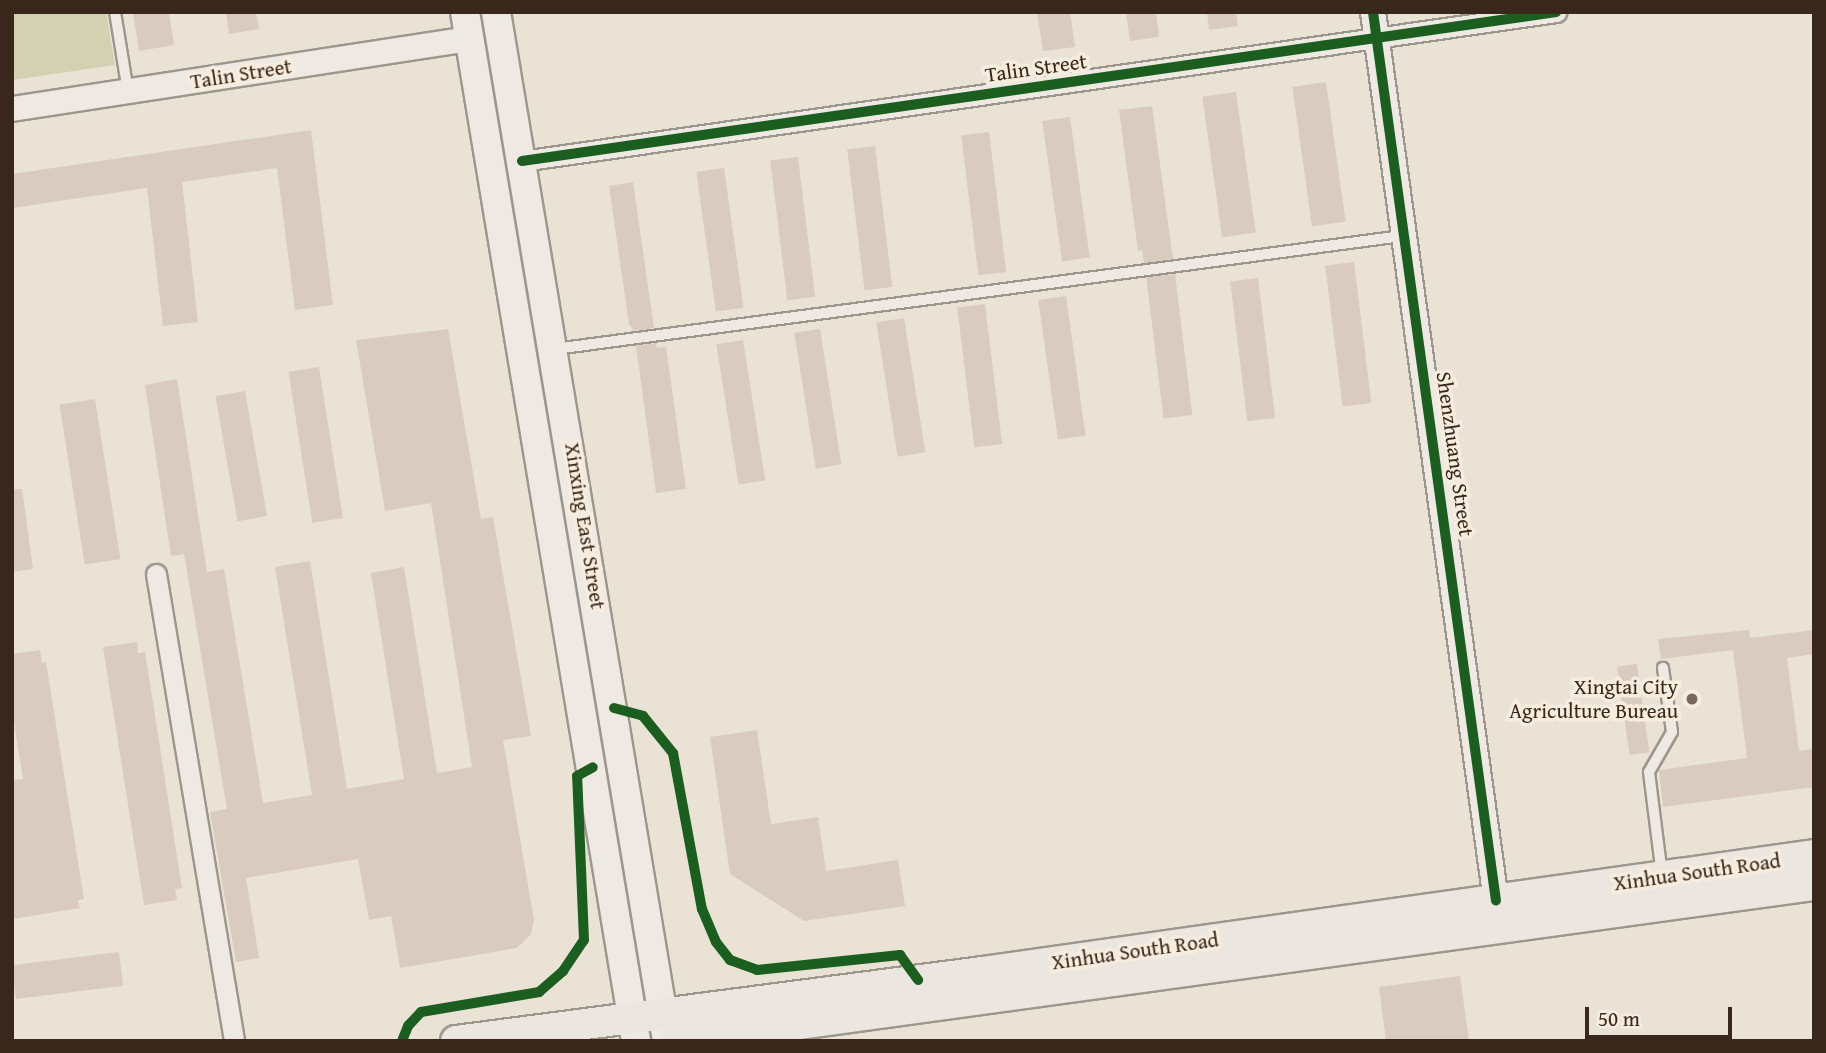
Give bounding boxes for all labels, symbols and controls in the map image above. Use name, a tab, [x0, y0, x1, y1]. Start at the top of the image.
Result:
street label: Talin Street	[984, 48, 1088, 88]
street label: Talin Street	[189, 54, 293, 94]
street label: Shenzhuang Street	[1431, 370, 1479, 538]
street label: Xinxing East Street	[559, 441, 611, 611]
place label: Xingtai City Agriculture Bureau	[1509, 674, 1678, 724]
marker: Xingtai City Agriculture Bureau	[1684, 691, 1700, 707]
street label: Xinhua South Road	[1612, 848, 1782, 896]
street label: Xinhua South Road	[1050, 927, 1220, 975]
scale bar	[1588, 993, 1735, 1038]
text: 50 m	[1598, 1003, 1640, 1034]

